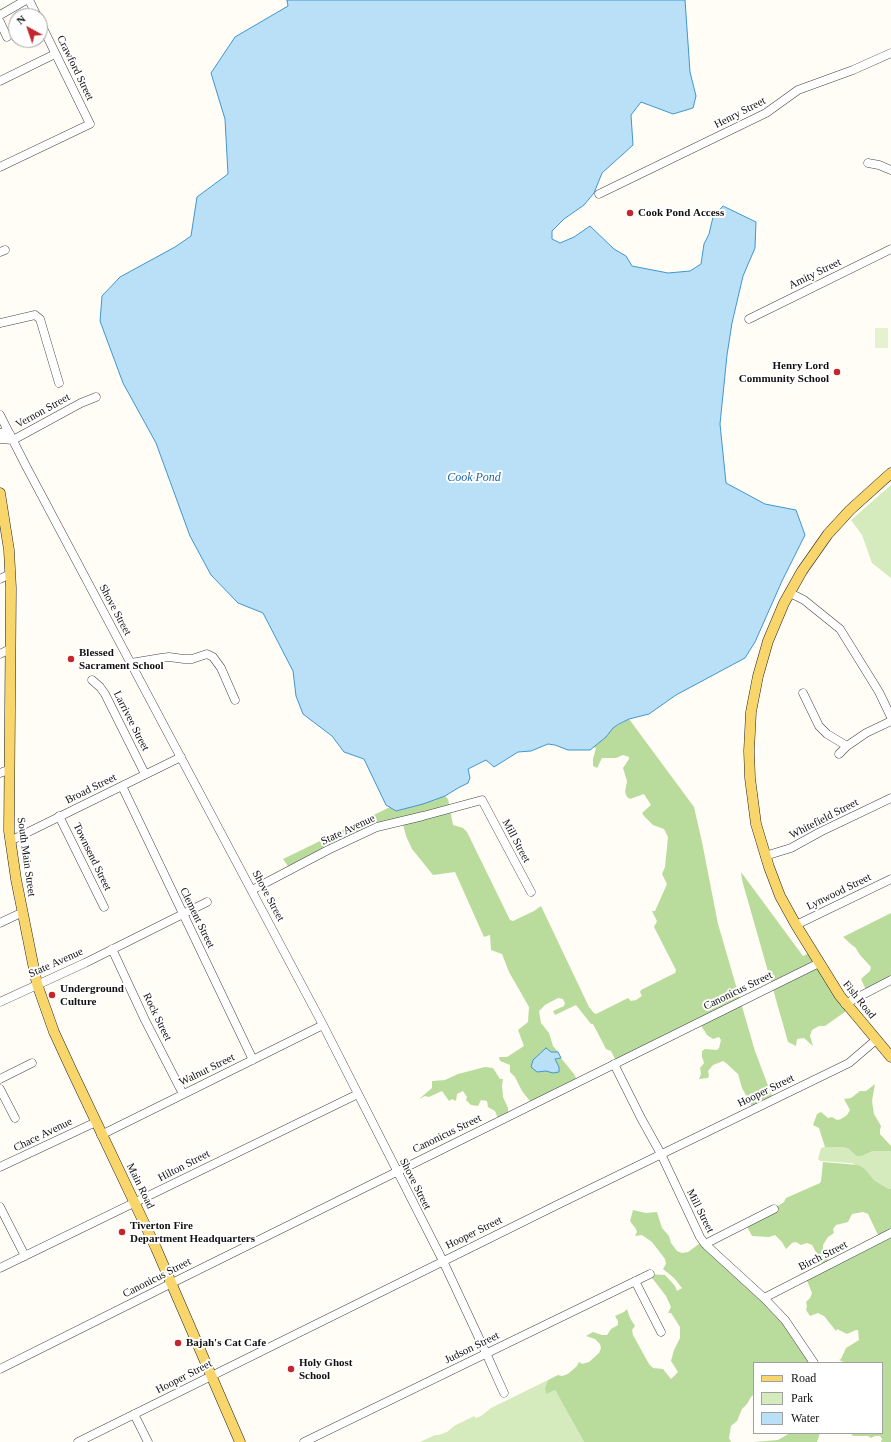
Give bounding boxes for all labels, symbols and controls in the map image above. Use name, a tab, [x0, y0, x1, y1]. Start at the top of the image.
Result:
north arrow	[8, 8, 48, 48]
text: N	[14, 12, 28, 27]
street label: Crawford Street	[54, 33, 96, 103]
street label: Henry Street	[712, 94, 768, 132]
place label: Cook Pond Access	[638, 206, 724, 220]
marker: Cook Pond Access	[625, 208, 635, 218]
street label: Amity Street	[787, 256, 843, 292]
place label: Henry Lord Community School	[739, 359, 829, 385]
marker: Henry Lord Community School	[832, 367, 842, 377]
street label: Vernon Street	[13, 391, 73, 431]
water label: Cook Pond	[447, 471, 501, 485]
street label: Shove Street	[96, 582, 134, 638]
place label: Blessed Sacrament School	[79, 646, 164, 672]
marker: Blessed Sacrament School	[66, 654, 76, 664]
street label: Larrivee Street	[110, 689, 152, 753]
street label: Broad Street	[63, 771, 119, 807]
street label: Whitefield Street	[787, 796, 861, 842]
street label: State Avenue	[319, 812, 377, 848]
street label: South Main Street	[14, 816, 38, 898]
street label: Mill Street	[499, 817, 533, 865]
street label: Townsend Street	[70, 821, 114, 893]
street label: Shove Street	[249, 868, 287, 924]
street label: Lynwood Street	[805, 871, 873, 913]
street label: Clement Street	[177, 886, 217, 950]
street label: State Avenue	[27, 945, 85, 981]
street label: Canonicus Street	[701, 969, 775, 1013]
street label: Fish Road	[840, 978, 878, 1022]
place label: Underground Culture	[60, 982, 124, 1008]
marker: Underground Culture	[47, 990, 57, 1000]
street label: Rock Street	[140, 991, 174, 1043]
street label: Walnut Street	[177, 1051, 237, 1089]
street label: Hooper Street	[736, 1072, 796, 1110]
street label: Canonicus Street	[410, 1112, 484, 1156]
street label: Chace Avenue	[12, 1115, 74, 1155]
street label: Hilton Street	[156, 1147, 212, 1185]
street label: Shove Street	[396, 1156, 434, 1212]
street label: Main Road	[123, 1161, 157, 1211]
street label: Mill Street	[683, 1187, 717, 1235]
street label: Hooper Street	[444, 1214, 504, 1252]
place label: Tiverton Fire Department Headquarters	[130, 1219, 255, 1245]
marker: Tiverton Fire Department Headquarters	[117, 1227, 127, 1237]
street label: Birch Street	[796, 1238, 850, 1274]
street label: Canonicus Street	[121, 1255, 193, 1301]
street label: Judson Street	[443, 1329, 501, 1367]
place label: Bajah's Cat Cafe	[186, 1336, 266, 1350]
marker: Bajah's Cat Cafe	[173, 1338, 183, 1348]
place label: Holy Ghost School	[299, 1356, 352, 1382]
street label: Hooper Street	[154, 1357, 214, 1397]
legend	[753, 1362, 883, 1434]
marker: Holy Ghost School	[286, 1364, 296, 1374]
text: Road	[791, 1371, 816, 1385]
text: Park	[791, 1391, 813, 1405]
text: Water	[791, 1411, 819, 1425]

